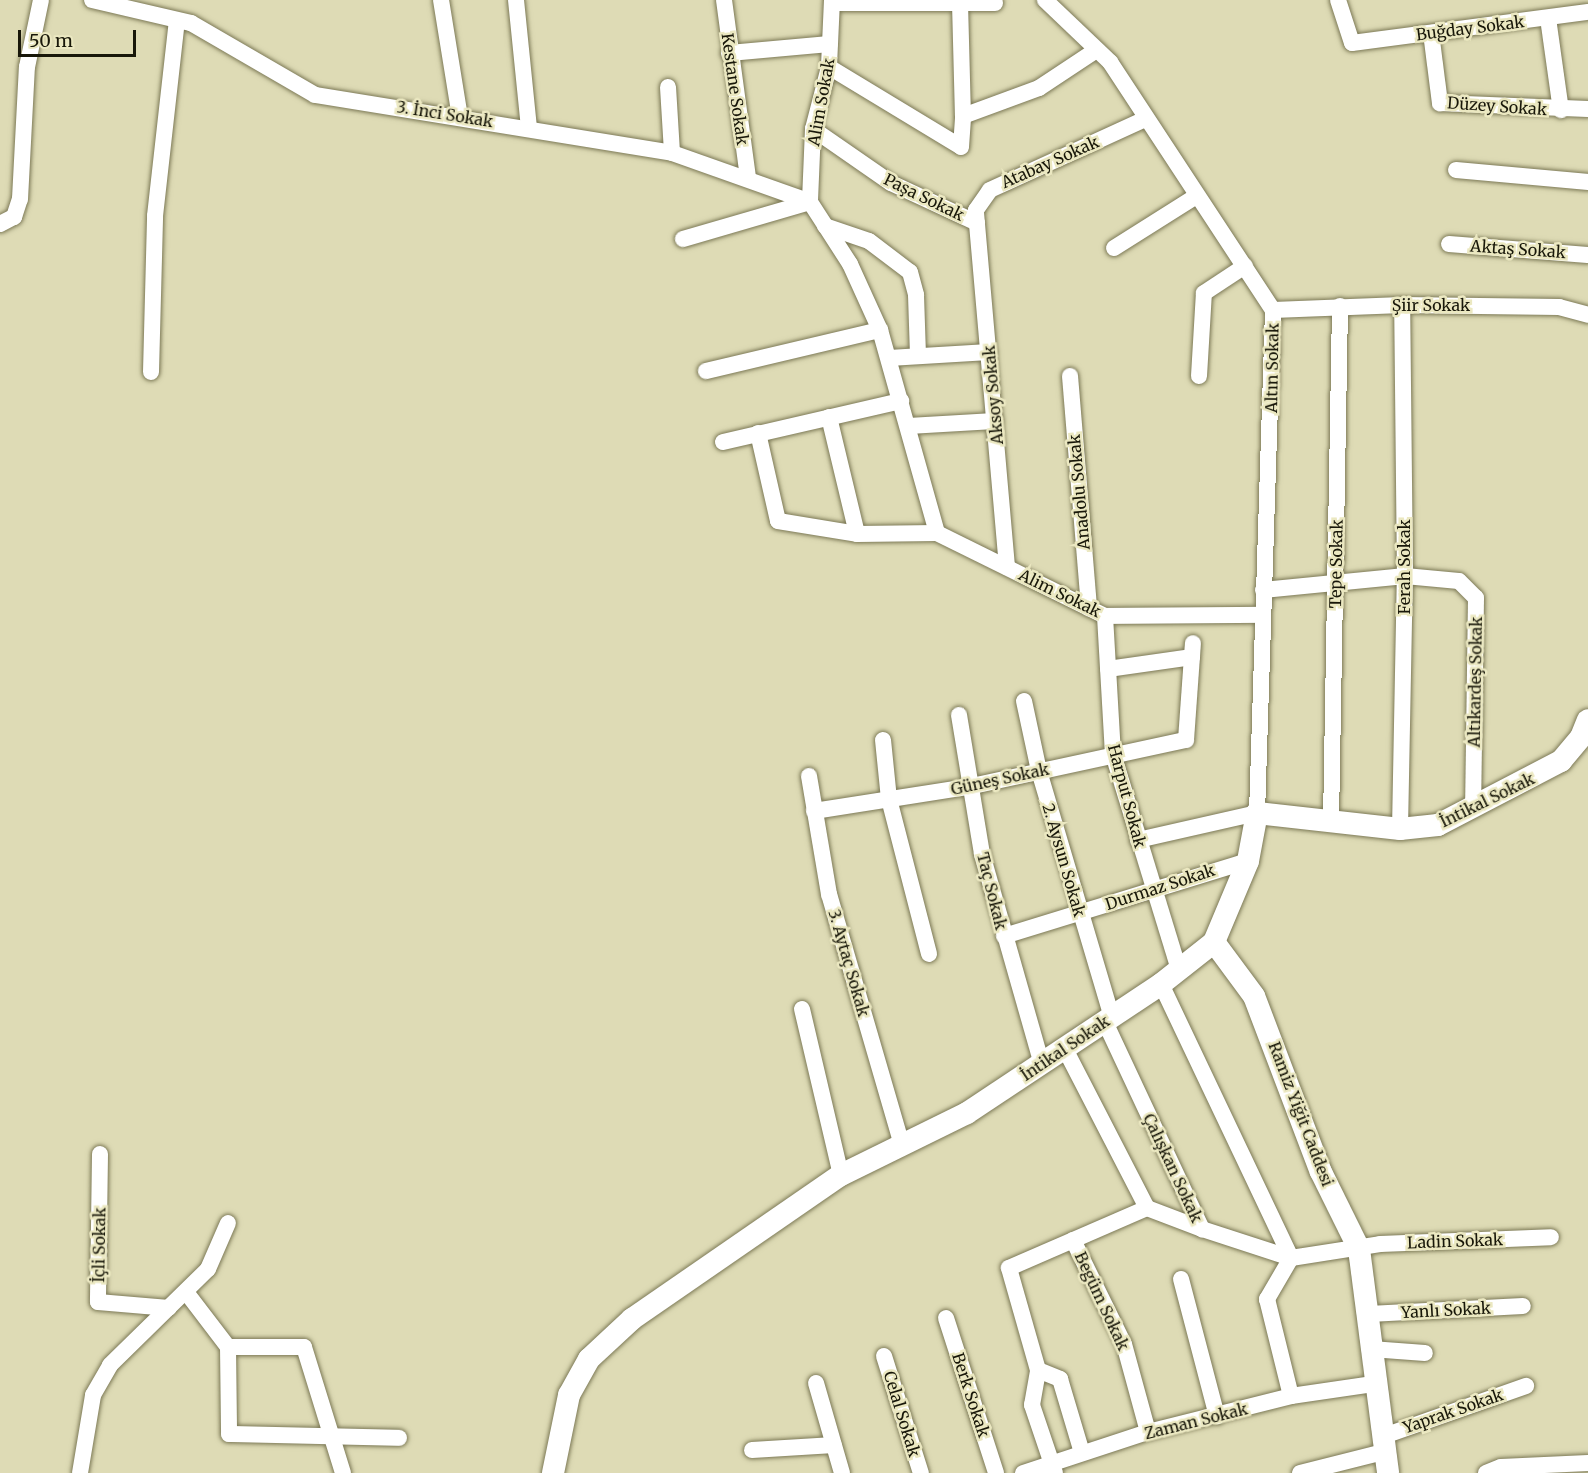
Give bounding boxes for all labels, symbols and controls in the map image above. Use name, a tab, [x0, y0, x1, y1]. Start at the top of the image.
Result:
street label: Buğday Sokak	[1415, 12, 1525, 44]
scale bar	[21, 18, 140, 56]
text: 50 m	[29, 29, 73, 52]
street label: Kestane Sokak	[718, 32, 752, 146]
street label: Alim Sokak	[804, 57, 838, 147]
street label: Düzey Sokak	[1446, 93, 1548, 119]
street label: 3. İnci Sokak	[395, 97, 495, 131]
street label: Atabay Sokak	[998, 132, 1102, 192]
street label: Paşa Sokak	[881, 169, 967, 225]
street label: Aktaş Sokak	[1470, 236, 1566, 262]
street label: Şiir Sokak	[1392, 295, 1470, 315]
street label: Altın Sokak	[1262, 323, 1282, 413]
street label: Aksoy Sokak	[979, 345, 1007, 445]
street label: Anadolu Sokak	[1064, 433, 1094, 551]
street label: Tepe Sokak	[1326, 519, 1346, 609]
street label: Ferah Sokak	[1394, 519, 1414, 615]
street label: Alim Sokak	[1016, 565, 1104, 621]
street label: Altıkardeş Sokak	[1464, 616, 1486, 748]
street label: Harput Sokak	[1104, 742, 1150, 850]
street label: Güneş Sokak	[949, 759, 1051, 799]
street label: İntikal Sokak	[1437, 769, 1537, 831]
street label: 2. Aysun Sokak	[1039, 801, 1089, 919]
street label: Taç Sokak	[973, 850, 1011, 932]
street label: Durmaz Sokak	[1103, 860, 1217, 914]
street label: 3. Aytaç Sokak	[825, 907, 873, 1019]
street label: İntikal Sokak	[1017, 1011, 1113, 1085]
street label: Ramiz Yiğit Caddesi	[1265, 1039, 1337, 1189]
street label: Çalışkan Sokak	[1139, 1111, 1207, 1225]
street label: İçli Sokak	[89, 1207, 109, 1283]
street label: Ladin Sokak	[1407, 1230, 1503, 1252]
street label: Begüm Sokak	[1071, 1249, 1133, 1353]
street label: Yanlı Sokak	[1401, 1298, 1491, 1322]
street label: Berk Sokak	[948, 1350, 994, 1440]
street label: Celal Sokak	[880, 1369, 924, 1459]
street label: Yaprak Sokak	[1400, 1385, 1506, 1437]
street label: Zaman Sokak	[1142, 1399, 1250, 1443]

